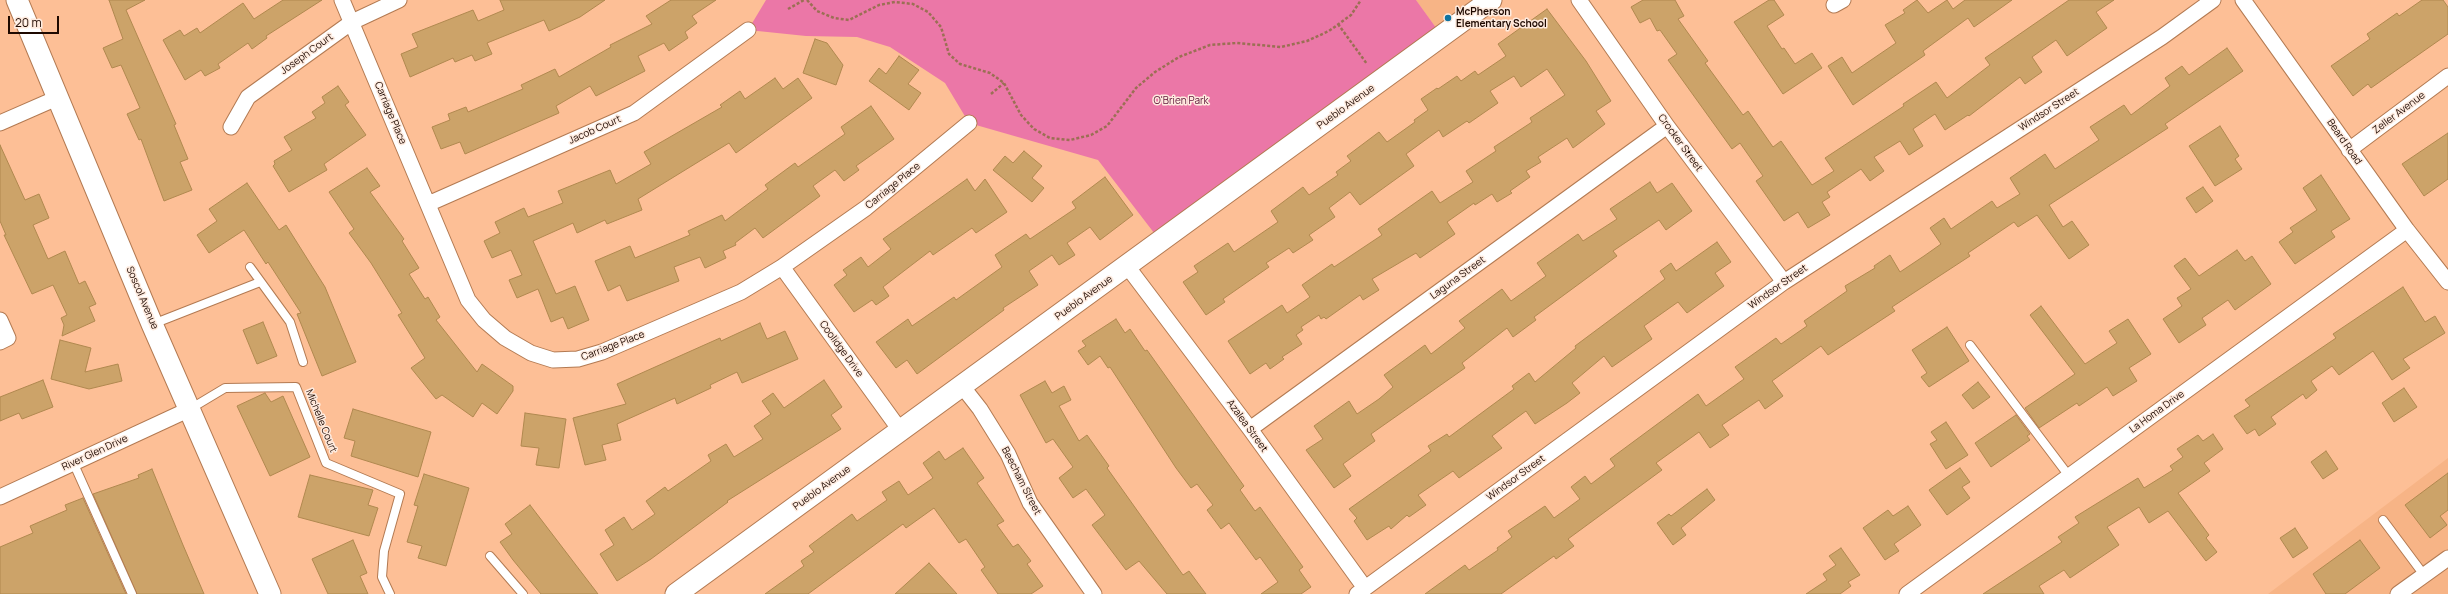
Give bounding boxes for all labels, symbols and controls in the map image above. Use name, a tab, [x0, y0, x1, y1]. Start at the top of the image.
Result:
place label: McPherson Elementary School	[1456, 6, 1547, 30]
scale bar	[10, 8, 61, 34]
marker: McPherson Elementary School	[1443, 13, 1453, 23]
text: 20 m	[15, 14, 42, 31]
street label: Joseph Court	[278, 31, 336, 77]
street label: Carriage Place	[371, 80, 409, 146]
street label: Pueblo Avenue	[1315, 82, 1377, 132]
street label: Windsor Street	[2017, 86, 2081, 134]
street label: Zeller Avenue	[2370, 89, 2428, 137]
park label: O'Brien Park	[1153, 95, 1209, 107]
street label: Crocker Street	[1655, 112, 1705, 174]
street label: Jacob Court	[567, 113, 623, 147]
street label: Beard Road	[2324, 117, 2364, 167]
street label: Carriage Place	[863, 160, 923, 212]
street label: Laguna Street	[1428, 254, 1488, 302]
street label: Windsor Street	[1746, 262, 1810, 312]
street label: Soscol Avenue	[123, 265, 161, 331]
street label: Pueblo Avenue	[1053, 273, 1115, 323]
street label: Coolidge Drive	[817, 318, 865, 380]
street label: Carriage Place	[580, 328, 646, 364]
street label: Michelle Court	[303, 388, 339, 454]
street label: La Homa Drive	[2127, 388, 2187, 436]
street label: Azalea Street	[1224, 397, 1270, 455]
street label: River Glen Drive	[60, 432, 130, 474]
street label: Beecham Street	[999, 445, 1043, 517]
street label: Windsor Street	[1484, 453, 1548, 503]
street label: Pueblo Avenue	[791, 463, 853, 513]

